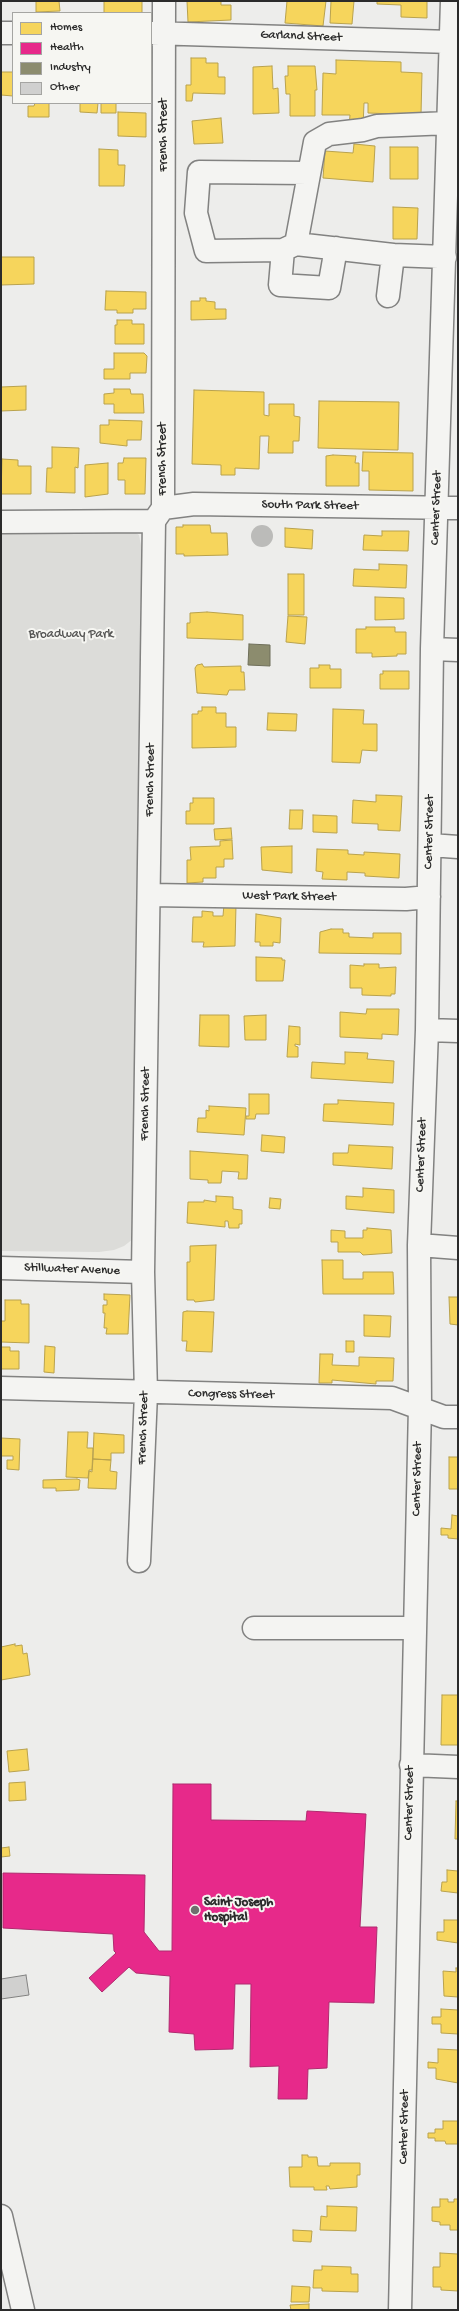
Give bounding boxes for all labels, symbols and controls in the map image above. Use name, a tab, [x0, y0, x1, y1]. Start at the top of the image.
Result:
legend	[12, 12, 152, 104]
text: Homes	[50, 21, 82, 35]
street label: Garland Street	[260, 28, 342, 46]
text: Health	[50, 41, 84, 55]
text: Industry	[50, 61, 91, 75]
text: Other	[50, 81, 79, 95]
street label: French Street	[156, 98, 172, 172]
street label: French Street	[155, 422, 171, 496]
street label: Center Street	[428, 471, 446, 545]
street label: South Park Street	[261, 497, 359, 515]
park label: Broadway Park	[29, 627, 113, 643]
street label: French Street	[143, 743, 159, 817]
street label: Center Street	[422, 795, 438, 869]
street label: West Park Street	[242, 888, 336, 906]
street label: French Street	[138, 1067, 154, 1141]
street label: Center Street	[413, 1118, 431, 1192]
street label: Stillwater Avenue	[24, 1261, 120, 1279]
street label: Congress Street	[188, 1386, 274, 1404]
street label: French Street	[135, 1391, 153, 1465]
street label: Center Street	[410, 1442, 426, 1516]
street label: Center Street	[402, 1766, 418, 1840]
place label: Saint Joseph Hospital	[204, 1895, 273, 1926]
marker: Saint Joseph Hospital	[189, 1904, 201, 1916]
street label: Center Street	[397, 2090, 413, 2164]

